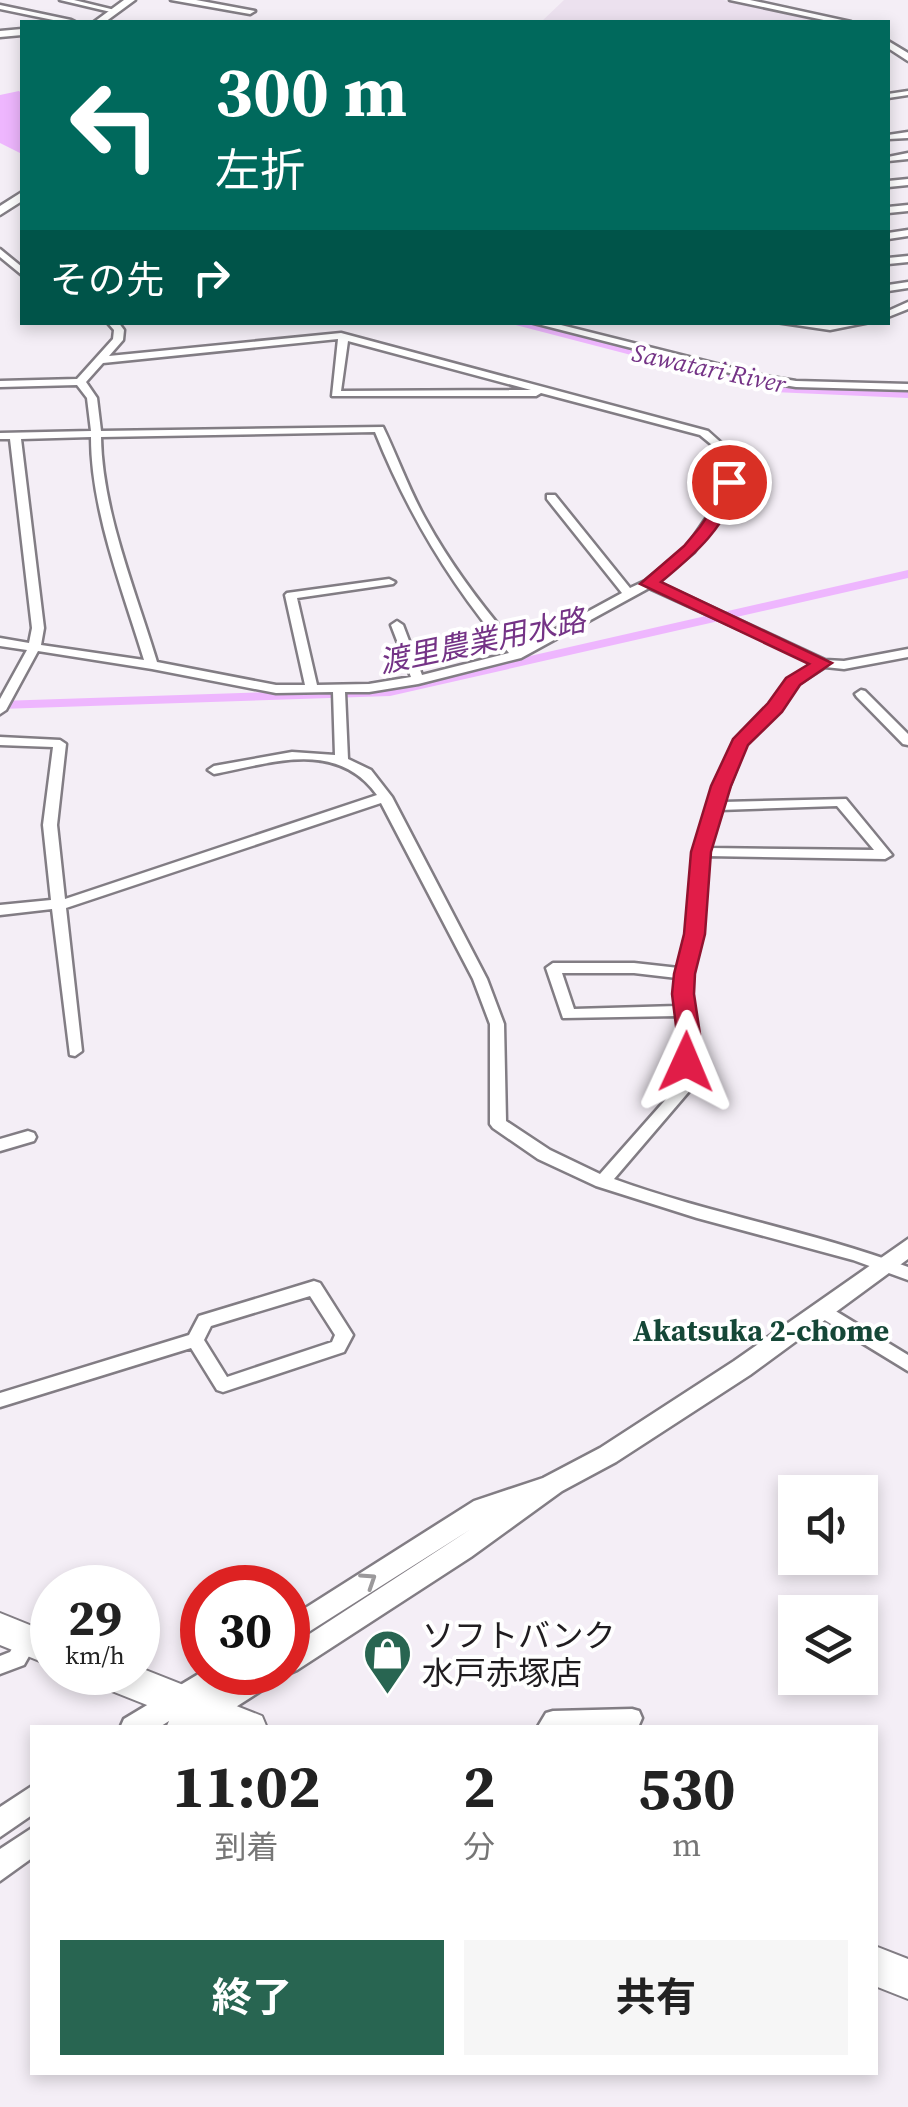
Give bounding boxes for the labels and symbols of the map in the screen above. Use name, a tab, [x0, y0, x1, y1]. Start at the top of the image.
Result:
water label: Sawatari River	[629, 335, 790, 401]
pin	[687, 440, 772, 525]
water label: 渡里農業用水路	[375, 598, 592, 683]
position arrow	[634, 1010, 738, 1114]
district label: Akatsuka 2-chome	[633, 1310, 889, 1351]
speed limit sign: 30	[180, 1565, 310, 1695]
one-way arrow	[359, 1574, 377, 1593]
place label: ソフトバンク 水戸赤塚店	[422, 1614, 616, 1695]
shop icon: ソフトバンク 水戸赤塚店	[361, 1628, 413, 1696]

